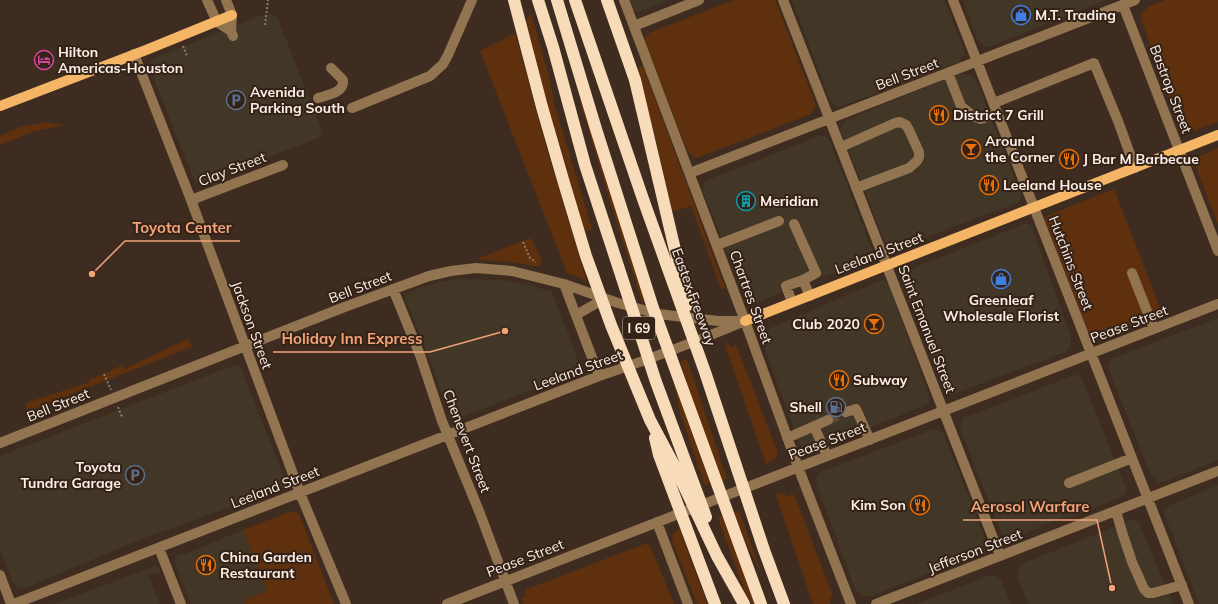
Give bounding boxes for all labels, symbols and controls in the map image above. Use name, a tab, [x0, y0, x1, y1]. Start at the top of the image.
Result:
shop icon: M.T. Trading	[1010, 4, 1032, 26]
place label: M.T. Trading	[1035, 6, 1116, 24]
street label: Bastrop Street	[1146, 42, 1196, 136]
place label: Hilton Americas-Houston	[58, 43, 183, 77]
hotel icon: Hilton Americas-Houston	[33, 49, 55, 71]
street label: Bell Street	[873, 54, 941, 94]
place label: Avenida Parking South	[250, 83, 345, 117]
parking icon: Avenida Parking South	[225, 89, 247, 111]
restaurant icon: District 7 Grill	[928, 104, 950, 126]
place label: District 7 Grill	[953, 106, 1044, 124]
place label: Around the Corner	[985, 132, 1055, 166]
bar icon: Around the Corner	[960, 138, 982, 160]
street label: Clay Street	[196, 148, 268, 190]
restaurant icon: J Bar M Barbecue	[1058, 148, 1080, 170]
place label: J Bar M Barbecue	[1083, 150, 1199, 168]
restaurant icon: Leeland House	[978, 174, 1000, 196]
place label: Leeland House	[1003, 176, 1102, 194]
building icon: Meridian	[735, 190, 757, 212]
place label: Meridian	[760, 192, 818, 210]
street label: Hutchins Street	[1045, 213, 1097, 313]
callout: Toyota Center	[125, 214, 240, 241]
text: Toyota Center	[132, 218, 232, 237]
street label: Leeland Street	[832, 228, 926, 278]
street label: Eastex Freeway	[668, 246, 720, 349]
street label: Chartres Street	[726, 248, 776, 346]
street label: Saint Emanuel Street	[894, 262, 960, 396]
street label: Bell Street	[326, 267, 394, 307]
shop icon: Greenleaf Wholesale Florist	[990, 268, 1012, 290]
street label: Jackson Street	[228, 278, 276, 372]
place label: Greenleaf Wholesale Florist	[943, 291, 1060, 325]
street label: Pease Street	[1088, 301, 1170, 347]
bar icon: Club 2020	[863, 313, 885, 335]
place label: Club 2020	[792, 315, 860, 333]
road number: I 69	[623, 317, 655, 339]
callout: Holiday Inn Express	[273, 325, 430, 352]
text: Holiday Inn Express	[281, 329, 423, 348]
street label: Leeland Street	[531, 346, 625, 394]
restaurant icon: Subway	[828, 369, 850, 391]
place label: Subway	[853, 371, 908, 389]
street label: Bell Street	[24, 384, 92, 426]
street label: Chenevert Street	[439, 387, 495, 495]
fuel station icon: Shell	[825, 396, 847, 418]
place label: Shell	[790, 398, 822, 416]
street label: Pease Street	[786, 418, 868, 464]
place label: Toyota Tundra Garage	[20, 458, 121, 492]
street label: Leeland Street	[228, 462, 322, 512]
parking icon: Toyota Tundra Garage	[124, 464, 146, 486]
callout: Aerosol Warfare	[963, 493, 1097, 520]
restaurant icon: Kim Son	[909, 494, 931, 516]
place label: Kim Son	[851, 496, 906, 514]
text: Aerosol Warfare	[971, 497, 1089, 516]
street label: Jefferson Street	[925, 525, 1025, 577]
street label: Pease Street	[484, 535, 566, 581]
place label: China Garden Restaurant	[220, 548, 312, 582]
restaurant icon: China Garden Restaurant	[195, 554, 217, 576]

